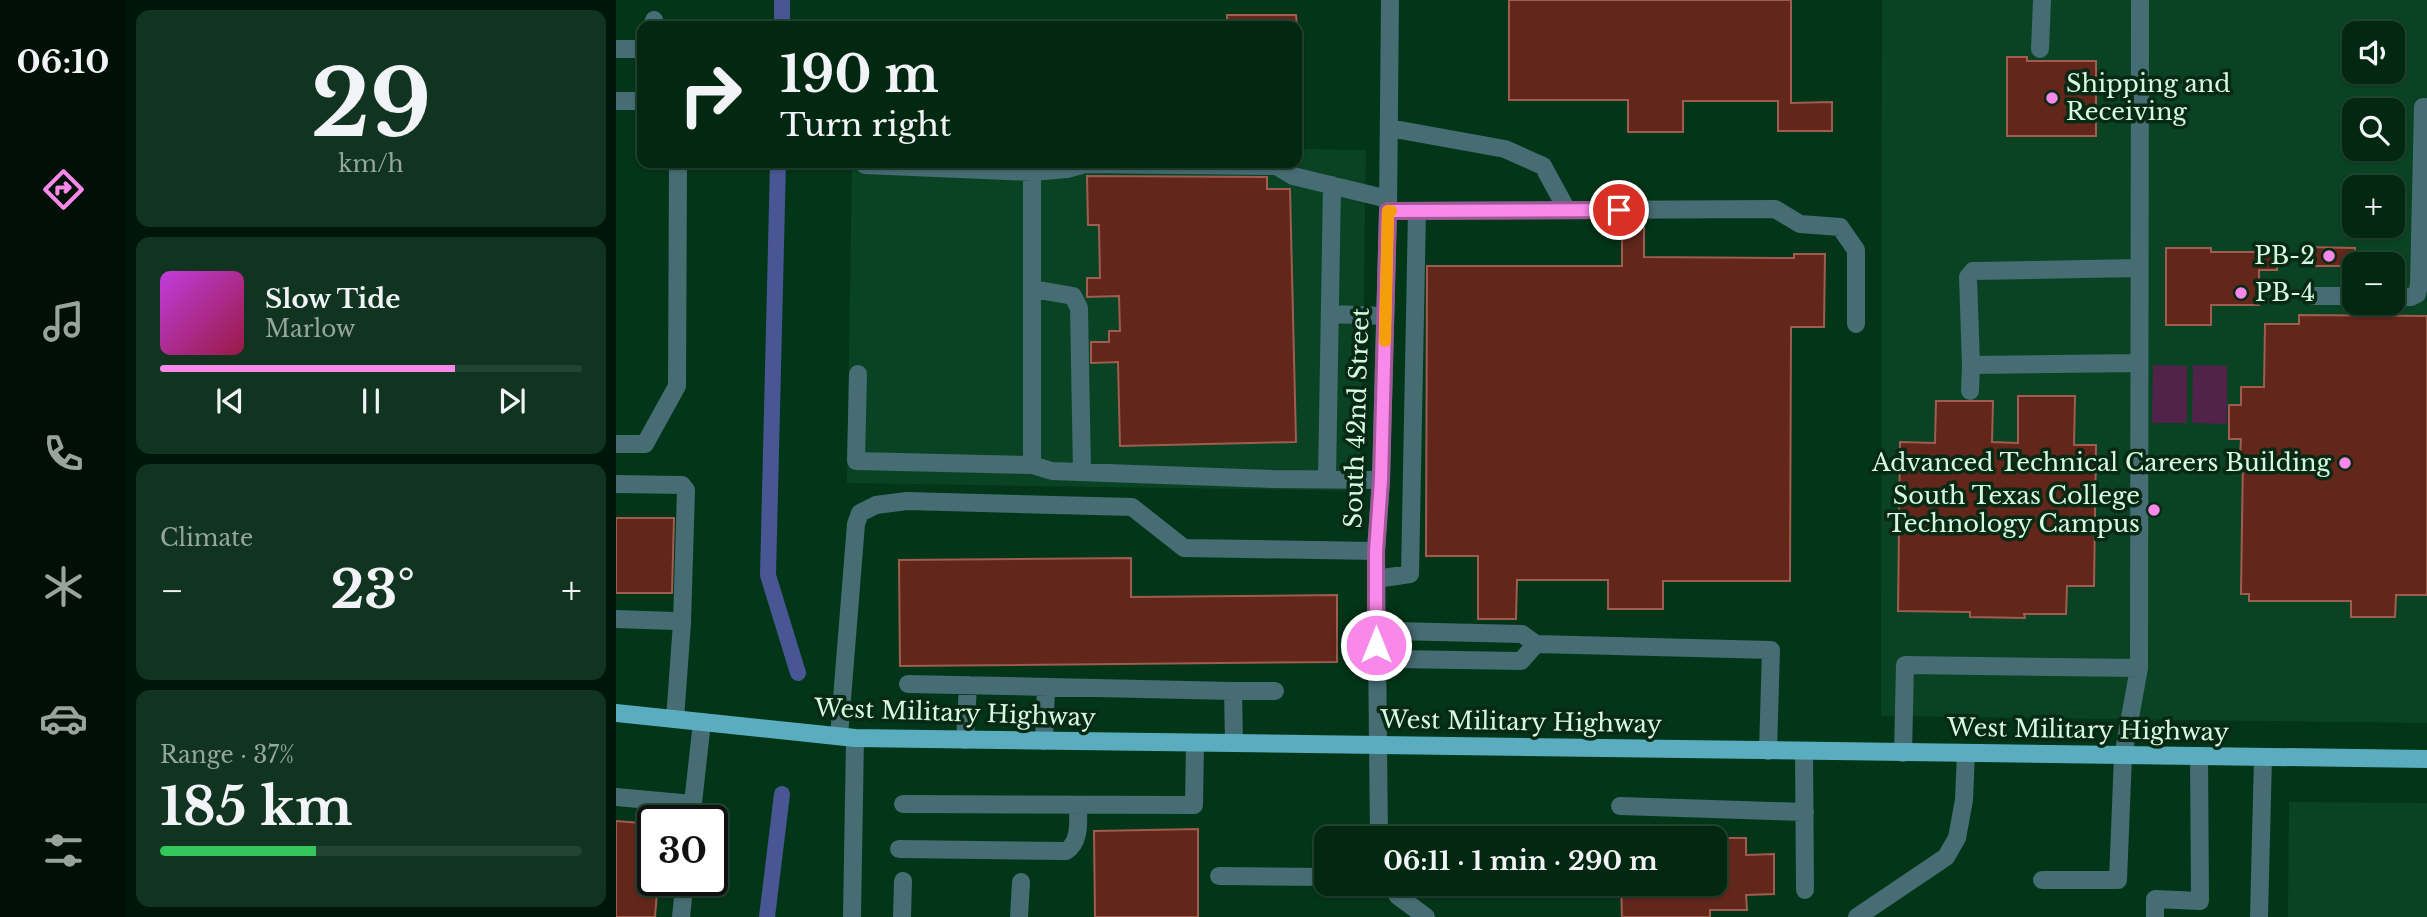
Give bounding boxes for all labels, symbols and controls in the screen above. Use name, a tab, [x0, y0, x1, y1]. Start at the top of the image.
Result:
map controls	[2342, 21, 2405, 315]
button: sound	[2342, 21, 2405, 84]
text: 06:10	[17, 42, 109, 82]
text: 190 m	[780, 44, 939, 105]
text: 29	[311, 48, 431, 161]
icon: right	[665, 49, 756, 140]
place label: Shipping and Receiving	[2066, 69, 2231, 126]
marker: Shipping and Receiving	[2044, 90, 2060, 106]
button: search	[2342, 98, 2405, 161]
text: Turn right	[780, 105, 951, 145]
text: km/h	[338, 150, 404, 178]
icon: directions	[39, 165, 88, 214]
button: +	[2342, 175, 2405, 238]
pin	[1589, 180, 1649, 240]
icon: arrive	[1600, 191, 1638, 229]
place label: PB-2	[2254, 241, 2315, 270]
marker: PB-2	[2321, 248, 2337, 264]
button: −	[2342, 252, 2405, 315]
place label: PB-4	[2255, 278, 2315, 307]
text: Slow Tide	[265, 283, 401, 315]
marker: PB-4	[2233, 285, 2249, 301]
icon: music	[39, 297, 88, 346]
street label: South 42nd Street	[1338, 307, 1375, 529]
text: Marlow	[265, 315, 355, 343]
icon: previous	[211, 382, 249, 420]
icon: pause	[352, 382, 390, 420]
icon: next	[493, 382, 531, 420]
icon: phone	[39, 429, 88, 478]
place label: Advanced Technical Careers Building	[1871, 448, 2332, 477]
marker: Advanced Technical Careers Building	[2337, 455, 2353, 471]
place label: South Texas College Technology Campus	[1887, 481, 2140, 538]
marker: South Texas College Technology Campus	[2146, 502, 2162, 518]
text: Climate	[160, 524, 253, 552]
text: 23°	[330, 558, 415, 622]
icon: climate	[39, 562, 88, 611]
text: −	[160, 567, 184, 614]
text: +	[561, 567, 582, 614]
position arrow	[1339, 608, 1413, 682]
street label: West Military Highway	[813, 693, 1097, 732]
icon: car	[39, 694, 88, 743]
street label: West Military Highway	[1379, 705, 1663, 738]
street label: West Military Highway	[1946, 713, 2230, 746]
text: Range · 37%	[160, 741, 294, 769]
text: 185 km	[160, 775, 353, 839]
speed limit sign: 30	[637, 805, 728, 896]
icon: filters	[39, 826, 88, 875]
text: 06:11 · 1 min · 290 m	[1383, 845, 1658, 877]

